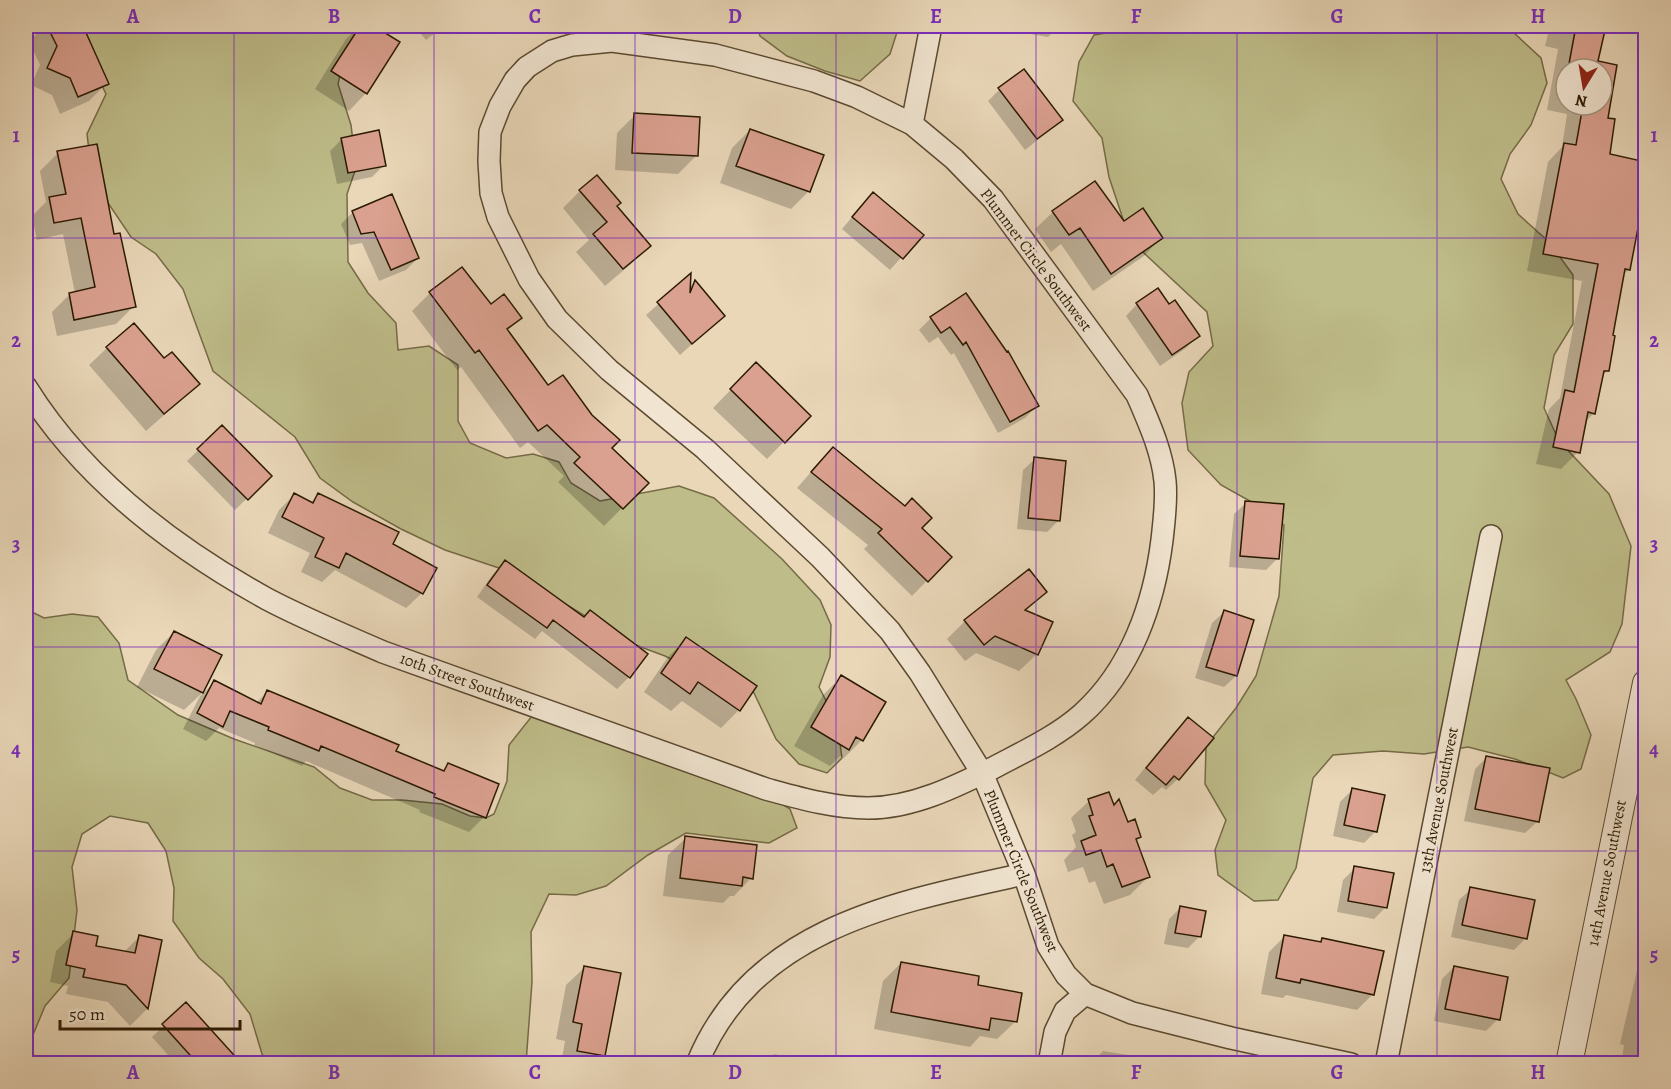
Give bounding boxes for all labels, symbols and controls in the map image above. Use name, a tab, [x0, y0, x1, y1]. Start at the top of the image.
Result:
text: A	[126, 3, 140, 30]
text: B	[328, 3, 340, 30]
text: C	[529, 3, 541, 30]
text: D	[728, 3, 742, 30]
text: E	[930, 3, 942, 30]
text: F	[1131, 3, 1142, 30]
text: G	[1330, 3, 1344, 30]
text: H	[1531, 3, 1546, 30]
north arrow	[1554, 57, 1614, 117]
text: N	[1573, 89, 1589, 113]
text: 1	[12, 122, 20, 149]
text: 1	[1650, 122, 1658, 149]
street label: Plummer Circle Southwest	[975, 184, 1097, 336]
text: 2	[11, 327, 21, 354]
text: 2	[1649, 327, 1659, 354]
text: 3	[12, 531, 20, 558]
text: 3	[1650, 531, 1658, 558]
street label: 10th Street Southwest	[397, 647, 537, 717]
street label: 13th Avenue Southwest	[1414, 725, 1464, 875]
text: 4	[11, 736, 21, 763]
text: 4	[1649, 736, 1659, 763]
street label: Plummer Circle Southwest	[978, 786, 1064, 956]
street label: 14th Avenue Southwest	[1582, 798, 1632, 948]
text: 5	[12, 941, 20, 968]
text: 5	[1650, 941, 1658, 968]
scale bar	[60, 993, 240, 1031]
text: 50 m	[69, 1002, 105, 1026]
text: A	[126, 1059, 140, 1086]
text: B	[328, 1059, 340, 1086]
text: C	[529, 1059, 541, 1086]
text: D	[728, 1059, 742, 1086]
text: E	[930, 1059, 942, 1086]
text: F	[1131, 1059, 1142, 1086]
text: G	[1330, 1059, 1344, 1086]
text: H	[1531, 1059, 1546, 1086]

